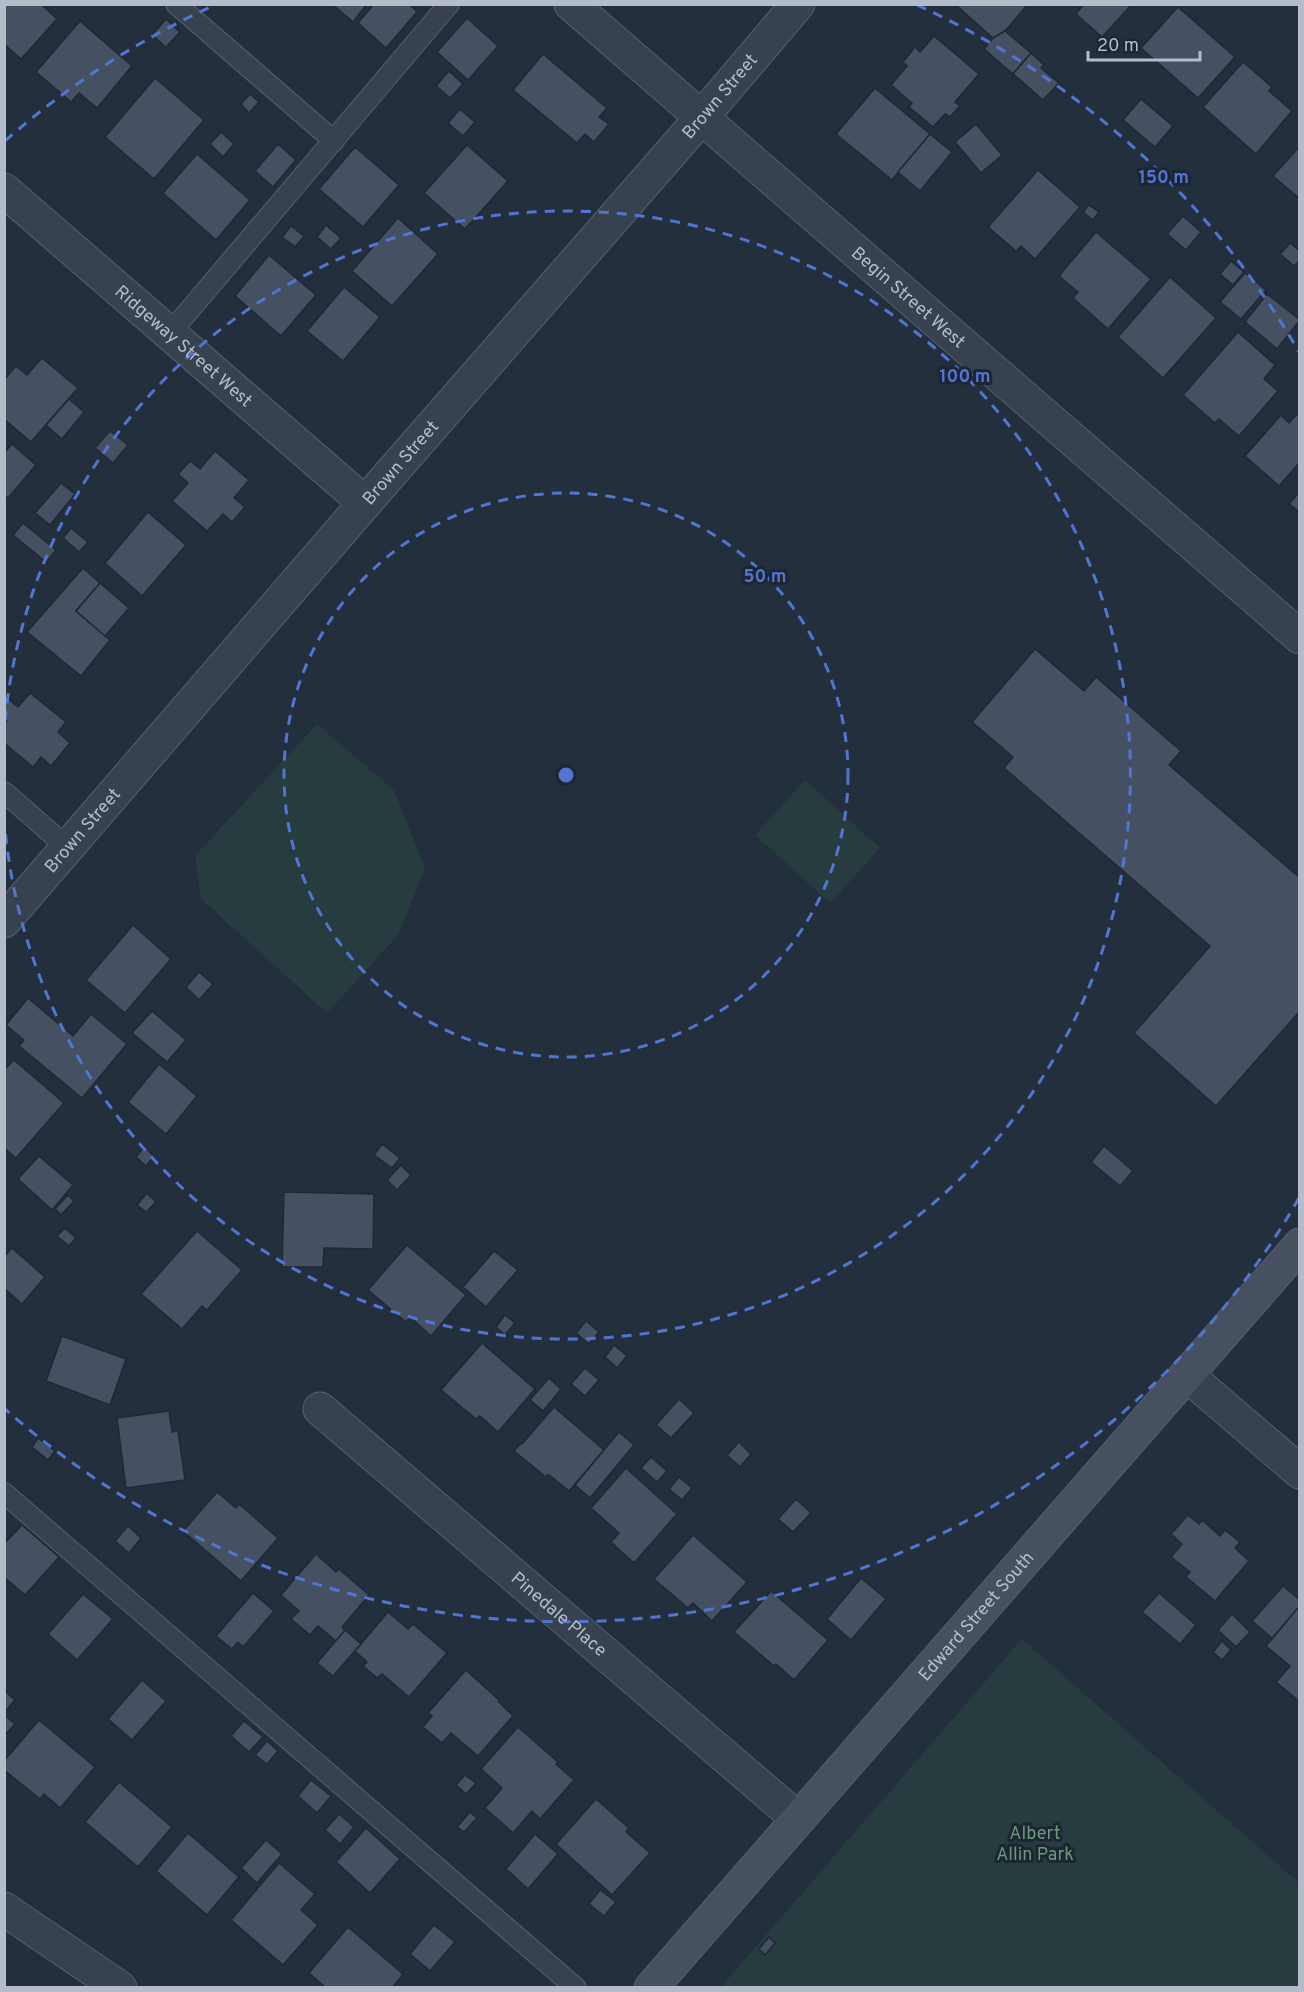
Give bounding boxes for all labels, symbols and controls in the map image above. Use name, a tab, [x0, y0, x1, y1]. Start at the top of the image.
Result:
scale bar	[1088, 24, 1200, 62]
text: 20 m	[1097, 35, 1139, 58]
street label: Brown Street	[678, 50, 764, 145]
text: 150 m	[1139, 167, 1189, 190]
street label: Begin Street West	[846, 242, 969, 354]
street label: Ridgeway Street West	[109, 281, 256, 413]
text: 100 m	[939, 366, 991, 389]
street label: Brown Street	[358, 416, 445, 511]
text: 50 m	[743, 566, 787, 589]
centre of rings	[556, 765, 576, 785]
street label: Brown Street	[41, 784, 127, 878]
street label: Edward Street South	[914, 1547, 1040, 1687]
street label: Pinedale Place	[505, 1568, 611, 1663]
park label: Albert Allin Park	[996, 1823, 1074, 1867]

